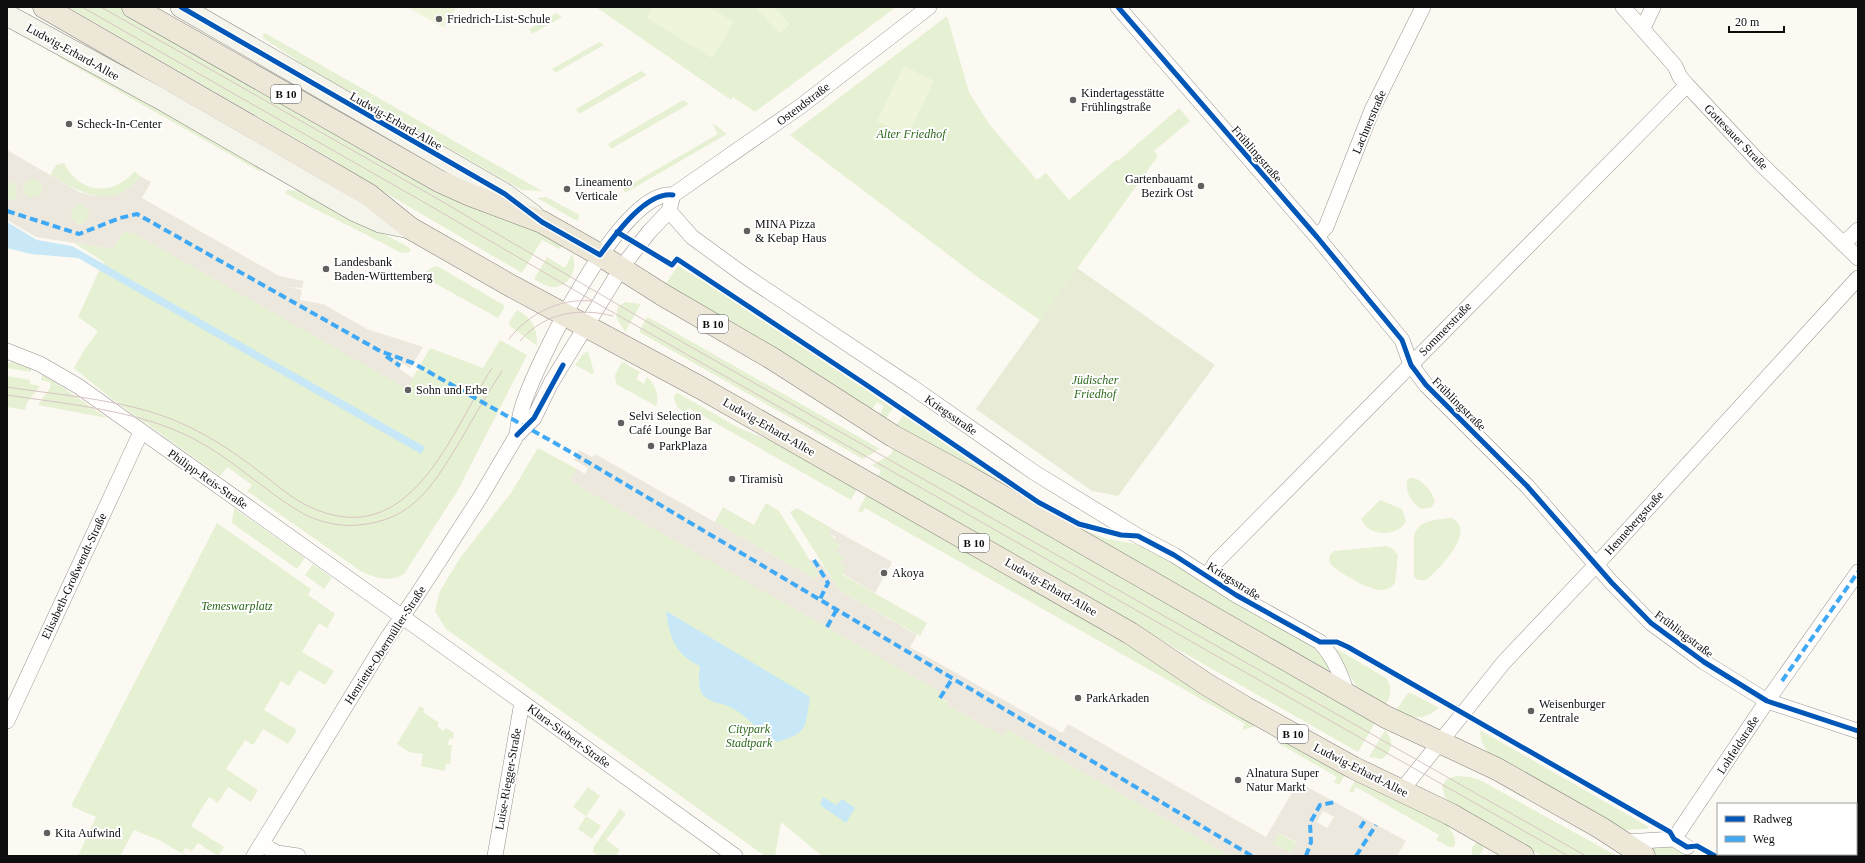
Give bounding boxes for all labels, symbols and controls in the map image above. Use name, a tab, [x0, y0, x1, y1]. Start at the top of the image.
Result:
scale bar	[1729, 8, 1784, 34]
place label: Friedrich-List-Schule	[447, 12, 550, 26]
marker: Friedrich-List-Schule	[434, 14, 444, 24]
text: 20 m	[1735, 15, 1760, 29]
street label: Ludwig-Erhard-Allee	[24, 21, 122, 83]
street label: Ostendstraße	[774, 80, 832, 128]
road number: B 10	[271, 85, 301, 103]
place label: Kindertagesstätte Frühlingstraße	[1081, 86, 1164, 114]
street label: Lachnerstraße	[1349, 88, 1389, 156]
street label: Ludwig-Erhard-Allee	[347, 89, 445, 153]
marker: Kindertagesstätte Frühlingstraße	[1068, 95, 1078, 105]
street label: Gottesauer Straße	[1701, 101, 1771, 173]
place label: Scheck-In-Center	[77, 117, 162, 131]
marker: Scheck-In-Center	[64, 119, 74, 129]
street label: Frühlingstraße	[1229, 123, 1285, 185]
park label: Alter Friedhof	[876, 127, 947, 141]
place label: Gartenbauamt Bezirk Ost	[1125, 172, 1194, 200]
place label: Lineamento Verticale	[575, 175, 632, 203]
marker: Gartenbauamt Bezirk Ost	[1196, 181, 1206, 191]
marker: Lineamento Verticale	[562, 184, 572, 194]
place label: MINA Pizza & Kebap Haus	[755, 217, 827, 245]
marker: MINA Pizza & Kebap Haus	[742, 226, 752, 236]
place label: Landesbank Baden-Württemberg	[334, 255, 432, 283]
marker: Landesbank Baden-Württemberg	[321, 264, 331, 274]
street label: Sommerstraße	[1416, 299, 1474, 359]
road number: B 10	[698, 315, 728, 333]
park label: Jüdischer Friedhof	[1072, 373, 1119, 401]
street label: Frühlingstraße	[1429, 374, 1489, 434]
place label: Sohn und Erbe	[416, 383, 487, 397]
marker: Sohn und Erbe	[403, 385, 413, 395]
street label: Kriegsstraße	[922, 392, 980, 438]
street label: Ludwig-Erhard-Allee	[720, 395, 818, 459]
place label: Selvi Selection Café Lounge Bar	[629, 409, 712, 437]
marker: Selvi Selection Café Lounge Bar	[616, 418, 626, 428]
place label: ParkPlaza	[659, 439, 708, 453]
marker: ParkPlaza	[646, 441, 656, 451]
street label: Philipp-Reis-Straße	[165, 446, 251, 512]
place label: Tiramisù	[740, 472, 783, 486]
marker: Tiramisù	[727, 474, 737, 484]
street label: Hennebergstraße	[1602, 488, 1666, 558]
street label: Elisabeth-Großwendt-Straße	[39, 511, 109, 641]
road number: B 10	[959, 534, 989, 552]
street label: Ludwig-Erhard-Allee	[1002, 555, 1100, 619]
street label: Kriegsstraße	[1205, 559, 1263, 603]
place label: Akoya	[892, 566, 925, 580]
marker: Akoya	[879, 568, 889, 578]
street label: Henriette-Obermüller-Straße	[341, 583, 429, 707]
park label: Temeswarplatz	[201, 599, 273, 613]
street label: Frühlingstraße	[1652, 607, 1716, 661]
place label: ParkArkaden	[1086, 691, 1149, 705]
marker: ParkArkaden	[1073, 693, 1083, 703]
place label: Weisenburger Zentrale	[1539, 697, 1605, 725]
street label: Klara-Siebert-Straße	[525, 701, 613, 771]
marker: Weisenburger Zentrale	[1526, 706, 1536, 716]
street label: Lohfeldstraße	[1714, 713, 1762, 777]
park label: Citypark Stadtpark	[726, 722, 773, 750]
road number: B 10	[1278, 725, 1308, 743]
street label: Luise-Riegger-Straße	[492, 727, 524, 831]
street label: Ludwig-Erhard-Allee	[1312, 740, 1410, 800]
place label: Alnatura Super Natur Markt	[1246, 766, 1319, 794]
marker: Alnatura Super Natur Markt	[1233, 775, 1243, 785]
legend	[1717, 803, 1857, 855]
text: Radweg	[1753, 812, 1792, 826]
place label: Kita Aufwind	[55, 826, 121, 840]
marker: Kita Aufwind	[42, 828, 52, 838]
text: Weg	[1753, 832, 1775, 846]

